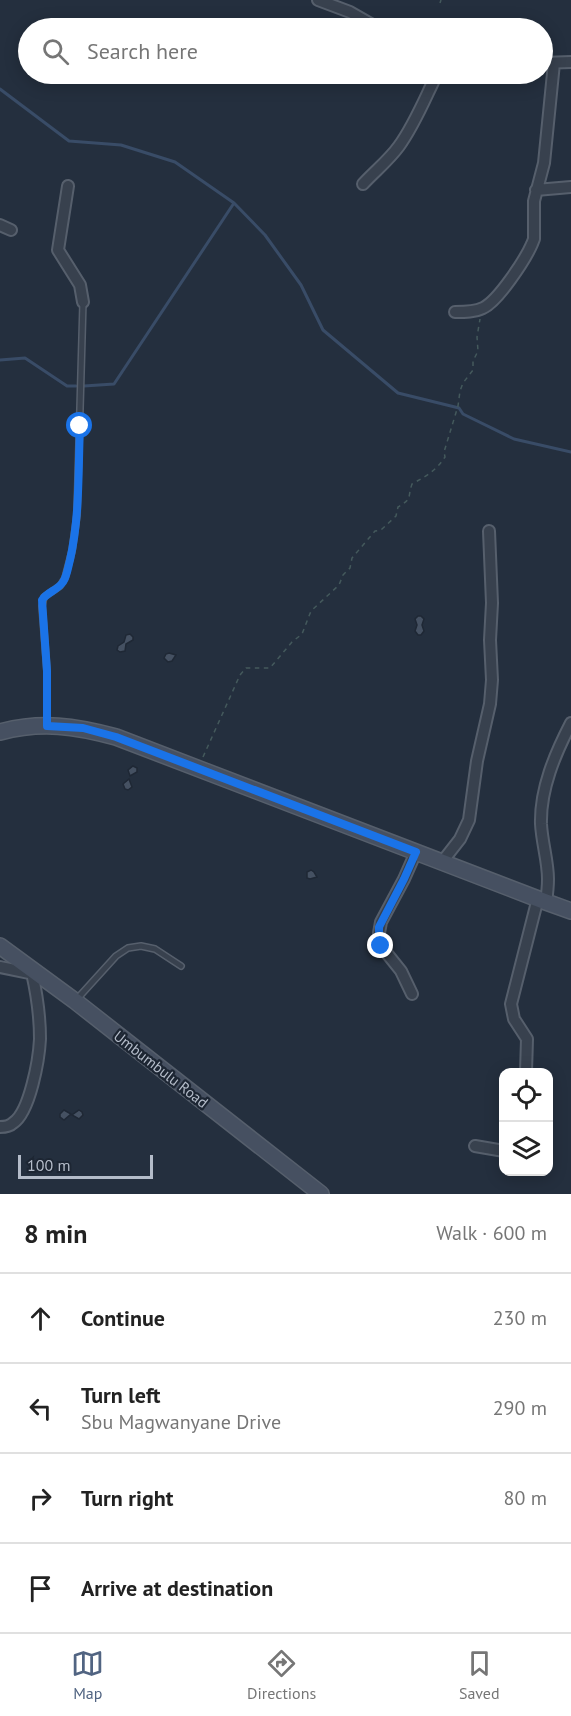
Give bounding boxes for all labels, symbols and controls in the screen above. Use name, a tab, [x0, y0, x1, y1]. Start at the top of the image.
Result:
search box	[18, 18, 553, 84]
icon: search	[39, 35, 72, 68]
text: Search here	[87, 37, 198, 65]
route start	[66, 412, 92, 438]
route end	[367, 932, 393, 958]
street label: Umbumbulu Road	[110, 1026, 212, 1112]
map controls	[499, 1068, 553, 1176]
button: locate	[499, 1068, 553, 1122]
button: layers	[499, 1122, 553, 1176]
scale bar	[18, 1152, 153, 1180]
text: 100 m	[27, 1155, 70, 1175]
text: 8 min	[24, 1217, 87, 1250]
text: Walk · 600 m	[436, 1220, 547, 1246]
icon: ahead	[24, 1302, 57, 1335]
text: Continue	[81, 1304, 165, 1332]
text: 230 m	[493, 1305, 547, 1331]
text: Turn left	[81, 1381, 161, 1409]
icon: left	[24, 1392, 57, 1425]
text: 290 m	[493, 1395, 547, 1421]
text: Sbu Magwanyane Drive	[81, 1409, 281, 1435]
icon: right	[24, 1482, 57, 1515]
text: Turn right	[81, 1484, 173, 1512]
text: 80 m	[504, 1485, 547, 1511]
icon: arrive	[24, 1572, 57, 1605]
text: Arrive at destination	[81, 1574, 273, 1602]
tab: Map	[71, 1647, 104, 1703]
tab: Directions	[247, 1647, 316, 1703]
tab: Saved	[459, 1647, 500, 1703]

